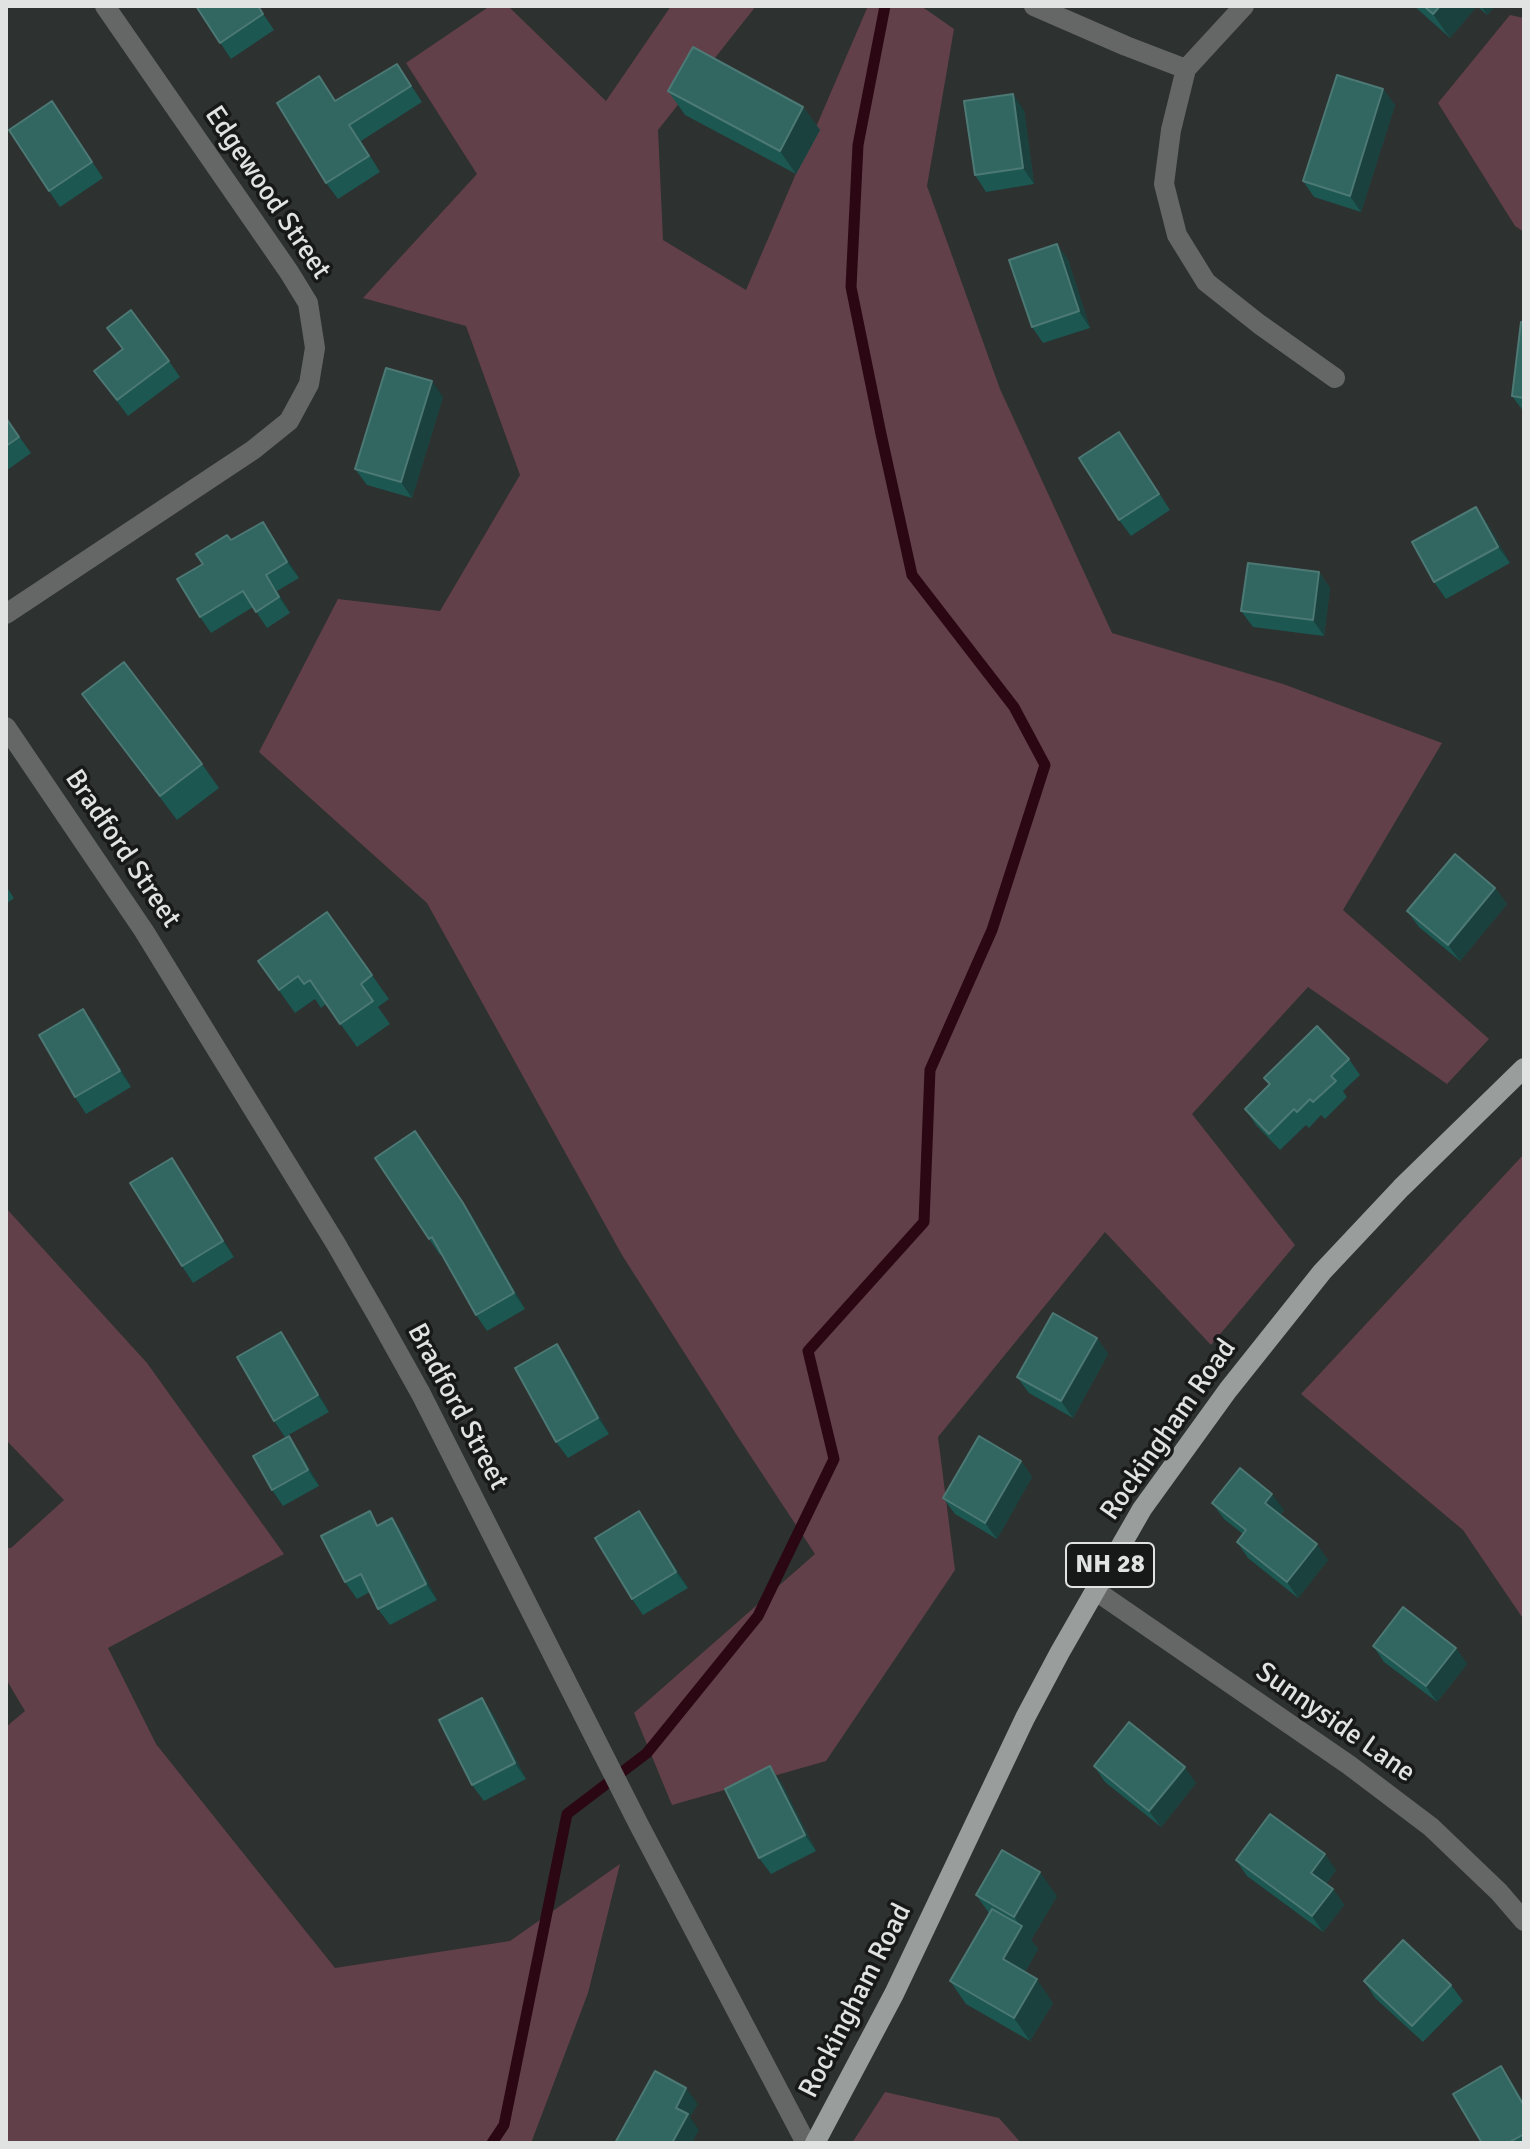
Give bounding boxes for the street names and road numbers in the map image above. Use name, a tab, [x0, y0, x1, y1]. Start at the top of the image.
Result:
street label: Edgewood Street	[197, 100, 337, 286]
street label: Bradford Street	[57, 764, 187, 934]
street label: Bradford Street	[399, 1318, 515, 1496]
street label: Rockingham Road	[1094, 1333, 1244, 1527]
road number: NH 28	[1066, 1543, 1154, 1587]
street label: Sunnyside Lane	[1249, 1656, 1421, 1790]
street label: Rockingham Road	[793, 1898, 919, 2104]

